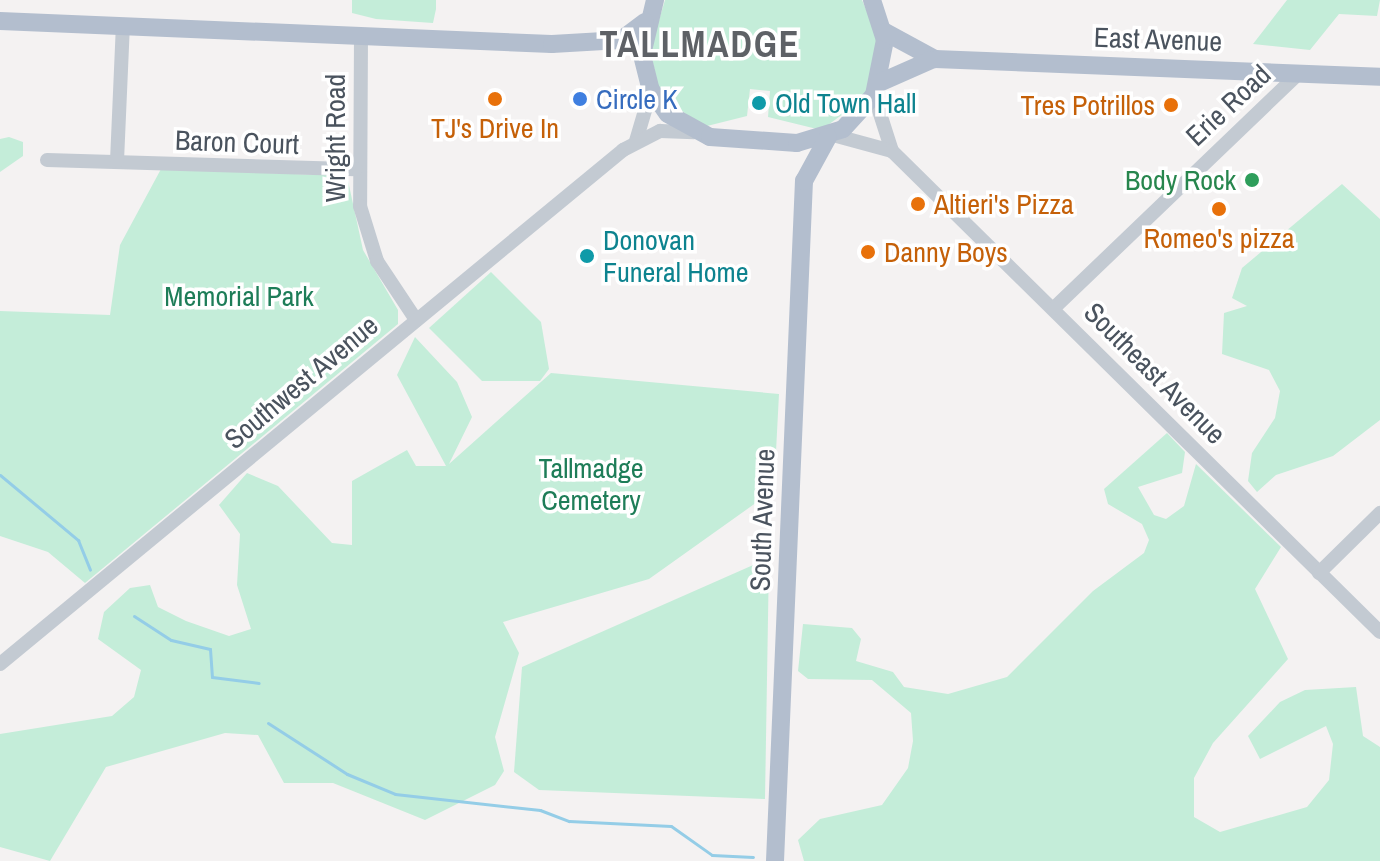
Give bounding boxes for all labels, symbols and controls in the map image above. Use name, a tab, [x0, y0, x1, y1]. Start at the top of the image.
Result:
street label: East Avenue	[1093, 20, 1223, 58]
district label: TALLMADGE	[599, 23, 801, 67]
street label: Erie Road	[1179, 57, 1277, 153]
street label: Wright Road	[318, 74, 352, 202]
place label: Circle K	[596, 82, 678, 116]
place label: Old Town Hall	[775, 86, 917, 120]
place label: Tres Potrillos	[1021, 88, 1155, 122]
marker: TJ's Drive In	[486, 90, 504, 108]
marker: Circle K	[571, 90, 589, 108]
marker: Old Town Hall	[750, 94, 768, 112]
marker: Tres Potrillos	[1162, 96, 1180, 114]
place label: TJ's Drive In	[431, 111, 559, 145]
street label: Baron Court	[175, 123, 299, 161]
place label: Body Rock	[1125, 163, 1236, 197]
marker: Body Rock	[1243, 171, 1261, 189]
place label: Altieri's Pizza	[934, 187, 1074, 221]
marker: Altieri's Pizza	[909, 195, 927, 213]
marker: Romeo's pizza	[1210, 200, 1228, 218]
place label: Romeo's pizza	[1143, 221, 1295, 255]
place label: Donovan Funeral Home	[603, 223, 748, 289]
place label: Danny Boys	[884, 235, 1008, 269]
marker: Danny Boys	[859, 243, 877, 261]
marker: Donovan Funeral Home	[578, 247, 596, 265]
park label: Memorial Park	[164, 279, 314, 313]
street label: Southeast Avenue	[1077, 295, 1233, 451]
street label: Southwest Avenue	[217, 308, 385, 456]
street label: South Avenue	[743, 448, 781, 592]
park label: Tallmadge Cemetery	[538, 451, 644, 517]

